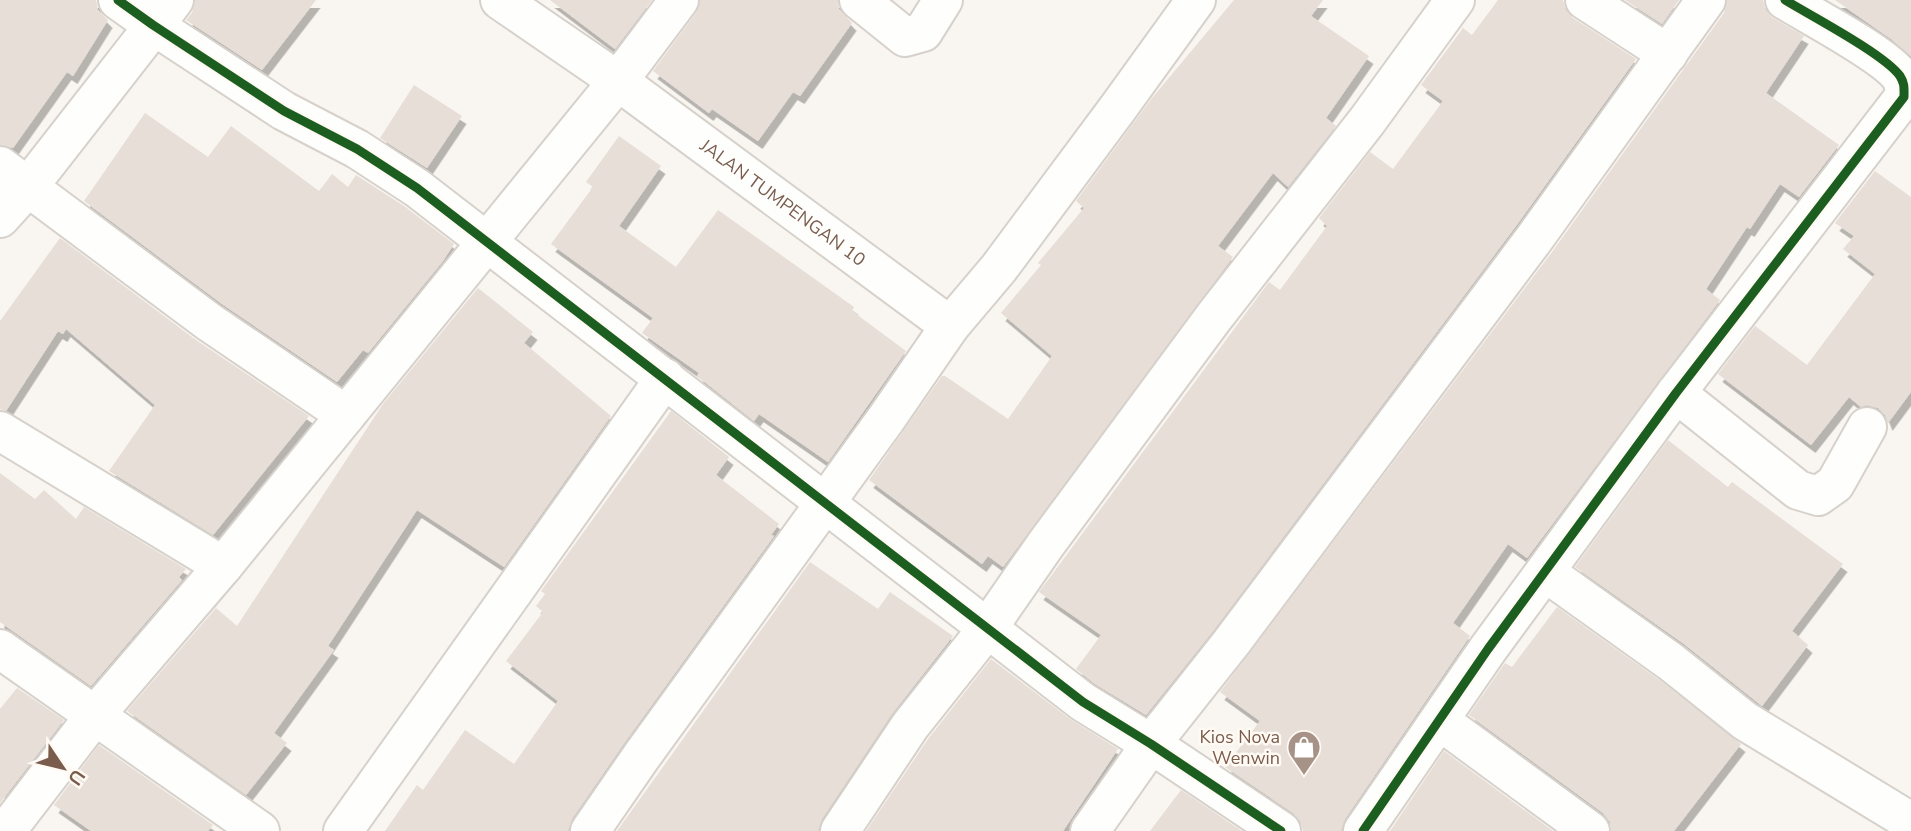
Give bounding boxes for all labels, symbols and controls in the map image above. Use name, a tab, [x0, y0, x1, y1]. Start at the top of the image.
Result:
street label: JALAN TUMPENGAN 10	[695, 133, 870, 272]
place label: Kios Nova Wenwin	[1199, 725, 1280, 770]
shop icon: Kios Nova Wenwin	[1285, 728, 1323, 777]
north arrow	[28, 733, 98, 803]
text: U	[61, 764, 91, 790]

